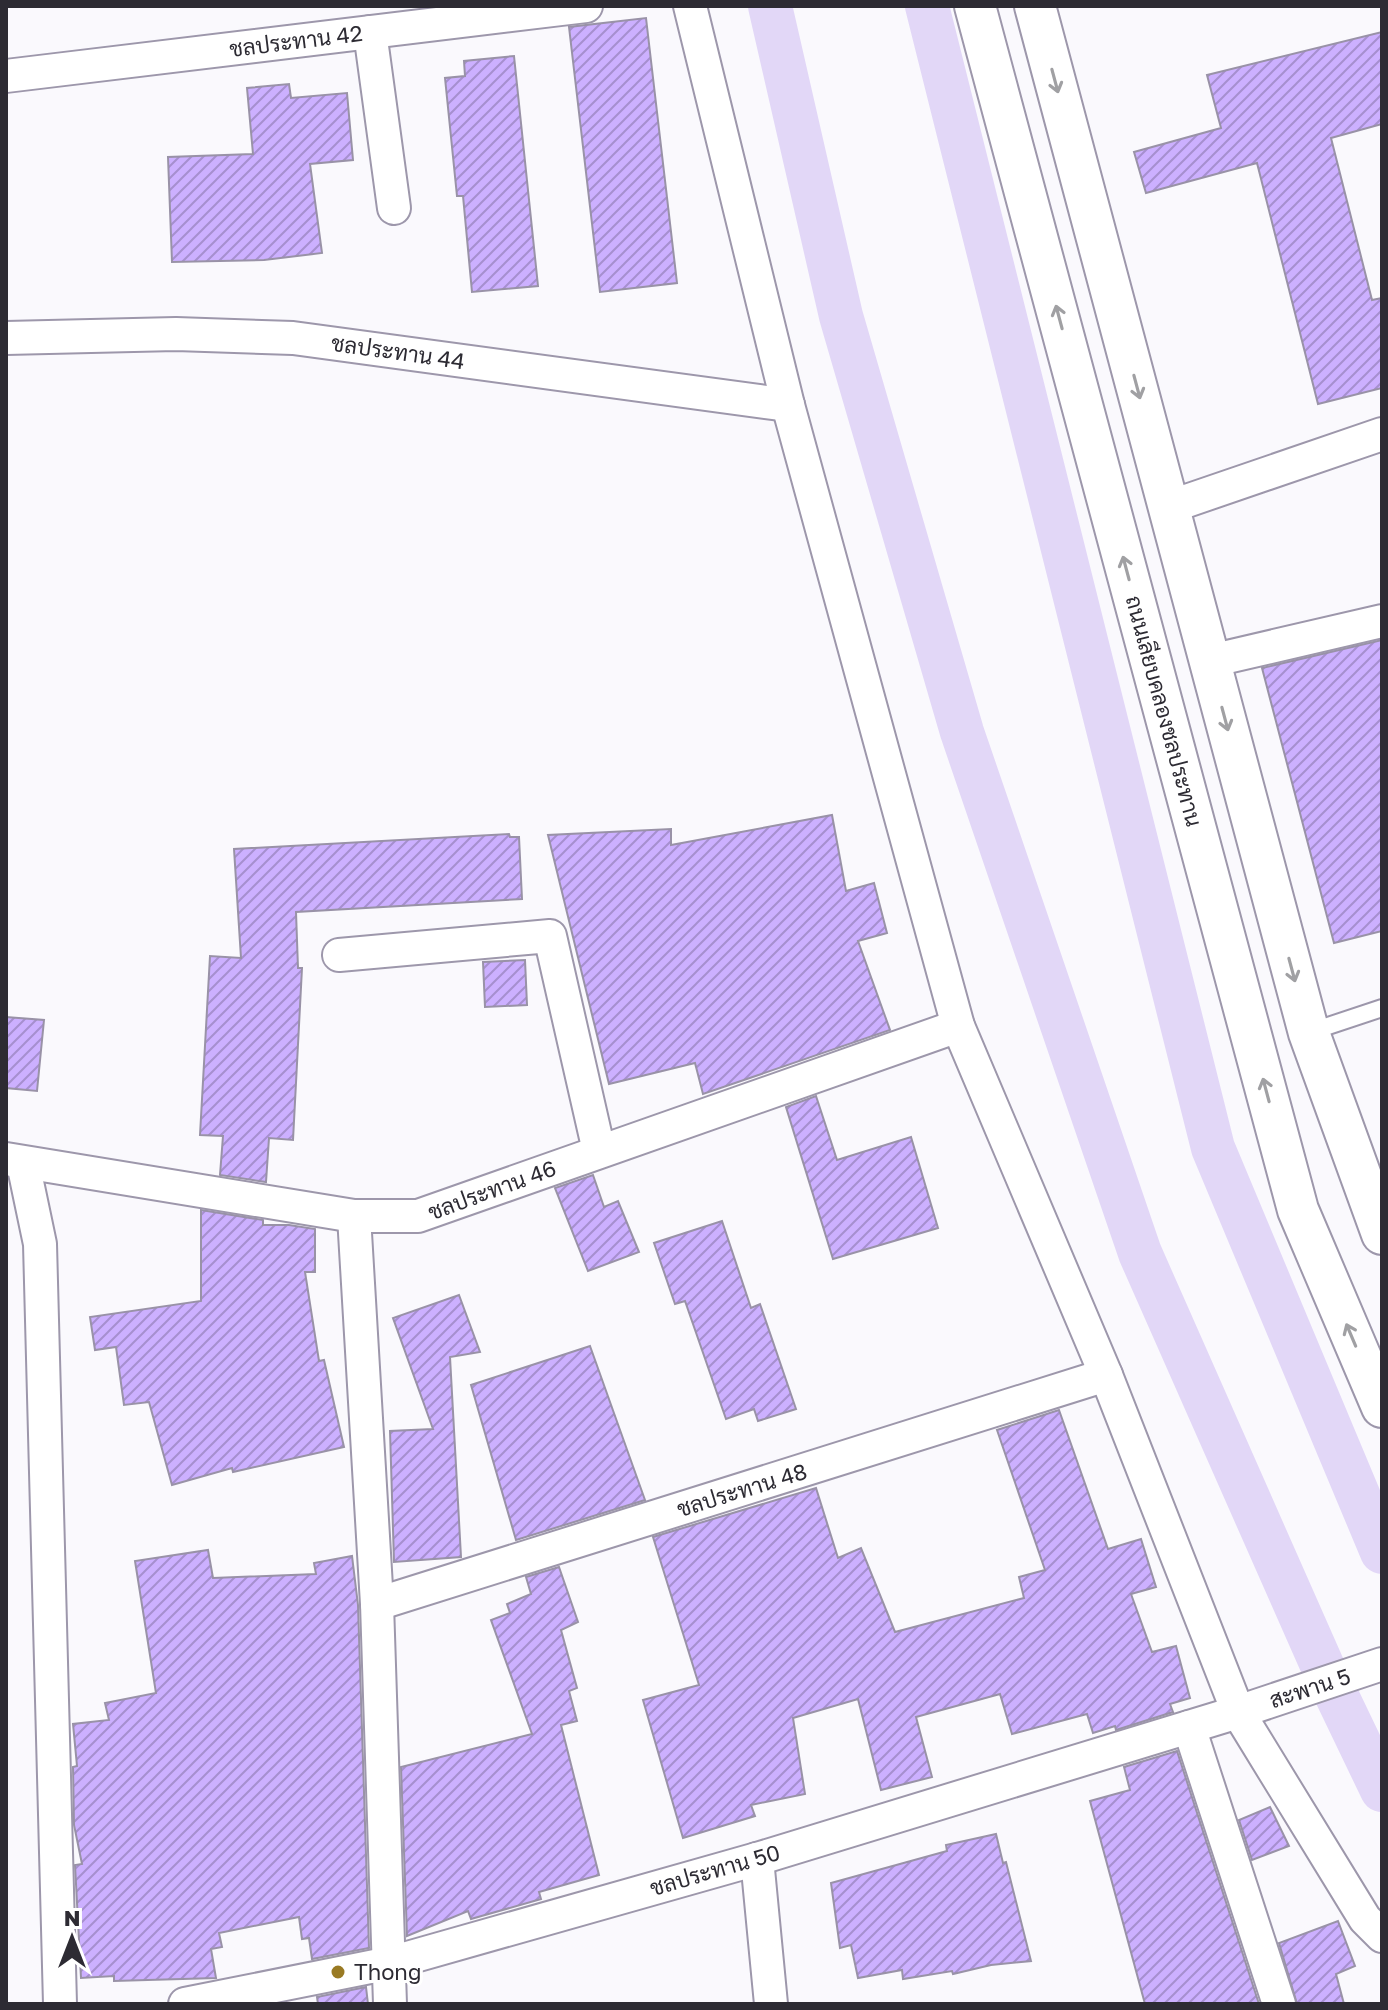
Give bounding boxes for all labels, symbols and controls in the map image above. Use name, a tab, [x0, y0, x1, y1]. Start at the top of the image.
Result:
street label: ชลประทาน 42	[228, 19, 364, 62]
one-way arrow	[1048, 68, 1063, 94]
one-way arrow	[1050, 305, 1065, 331]
street label: ชลประทาน 44	[330, 329, 466, 374]
one-way arrow	[1130, 373, 1145, 399]
one-way arrow	[1118, 556, 1133, 582]
street label: ถนนเลียบคลองชลประทาน	[1121, 592, 1208, 829]
one-way arrow	[1219, 705, 1234, 731]
one-way arrow	[1286, 957, 1301, 983]
one-way arrow	[1258, 1077, 1273, 1103]
street label: ชลประทาน 46	[424, 1154, 560, 1225]
one-way arrow	[1343, 1323, 1358, 1348]
street label: ชลประทาน 48	[674, 1457, 810, 1522]
street label: สะพาน 5	[1266, 1662, 1354, 1713]
street label: ชลประทาน 50	[647, 1838, 783, 1901]
north arrow	[32, 1898, 112, 1978]
text: N	[64, 1904, 80, 1931]
place label: Thong	[354, 1958, 421, 1985]
marker: Thong	[329, 1963, 347, 1981]

